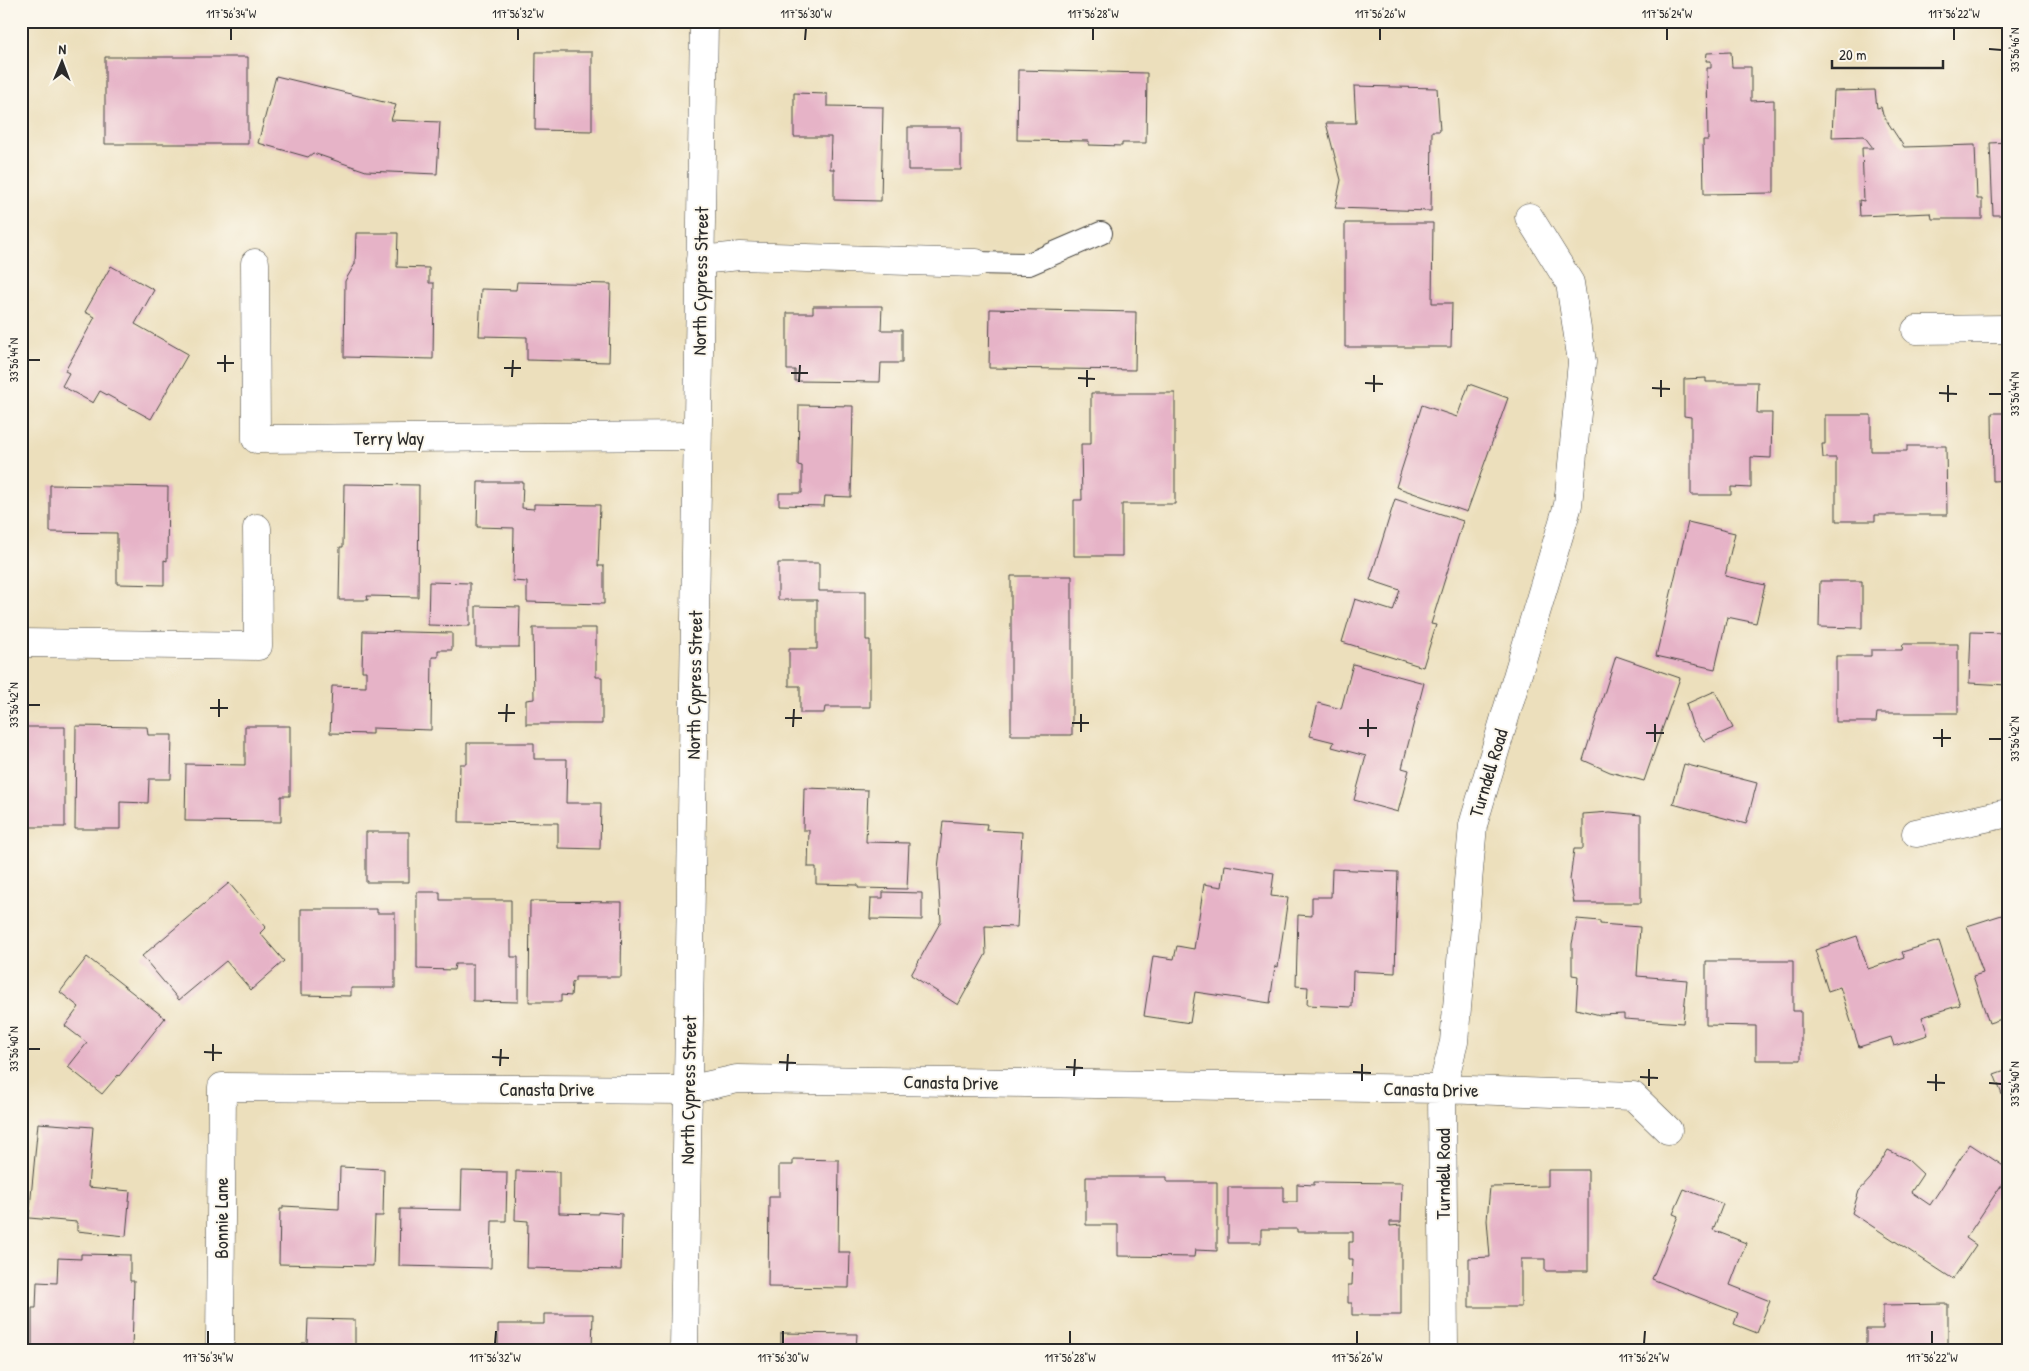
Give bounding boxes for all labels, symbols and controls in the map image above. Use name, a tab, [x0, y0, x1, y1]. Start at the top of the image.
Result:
text: 117°56'34"W	[206, 5, 257, 22]
text: 117°56'32"W	[492, 5, 544, 22]
text: 117°56'30"W	[780, 5, 832, 22]
text: 117°56'28"W	[1067, 5, 1119, 22]
text: 117°56'26"W	[1355, 5, 1406, 22]
text: 117°56'24"W	[1642, 5, 1693, 22]
text: 117°56'22"W	[1928, 5, 1980, 22]
text: 33°56'46"N	[2006, 28, 2023, 72]
north arrow	[38, 38, 88, 88]
scale bar	[1832, 38, 1943, 70]
text: N	[58, 39, 67, 58]
text: 20 m	[1839, 44, 1866, 65]
street label: North Cypress Street	[686, 206, 714, 356]
text: 33°56'44"N	[5, 338, 22, 382]
text: 33°56'44"N	[2006, 372, 2023, 416]
street label: Terry Way	[354, 425, 424, 451]
street label: North Cypress Street	[680, 610, 708, 760]
text: 33°56'42"N	[5, 682, 22, 728]
text: 33°56'42"N	[2006, 716, 2023, 762]
street label: Turndell Road	[1462, 725, 1514, 820]
street label: North Cypress Street	[674, 1015, 702, 1165]
text: 33°56'40"N	[5, 1026, 22, 1072]
text: 33°56'40"N	[2006, 1061, 2023, 1107]
street label: Canasta Drive	[903, 1068, 999, 1096]
street label: Canasta Drive	[1383, 1075, 1479, 1103]
street label: Canasta Drive	[499, 1076, 595, 1102]
street label: Turndell Road	[1430, 1128, 1456, 1220]
street label: Bonnie Lane	[208, 1177, 234, 1259]
text: 117°56'34"W	[183, 1349, 234, 1366]
text: 117°56'32"W	[469, 1349, 521, 1366]
text: 117°56'30"W	[757, 1349, 809, 1366]
text: 117°56'28"W	[1044, 1349, 1096, 1366]
text: 117°56'26"W	[1332, 1349, 1383, 1366]
text: 117°56'24"W	[1619, 1349, 1670, 1366]
text: 117°56'22"W	[1906, 1349, 1958, 1366]

